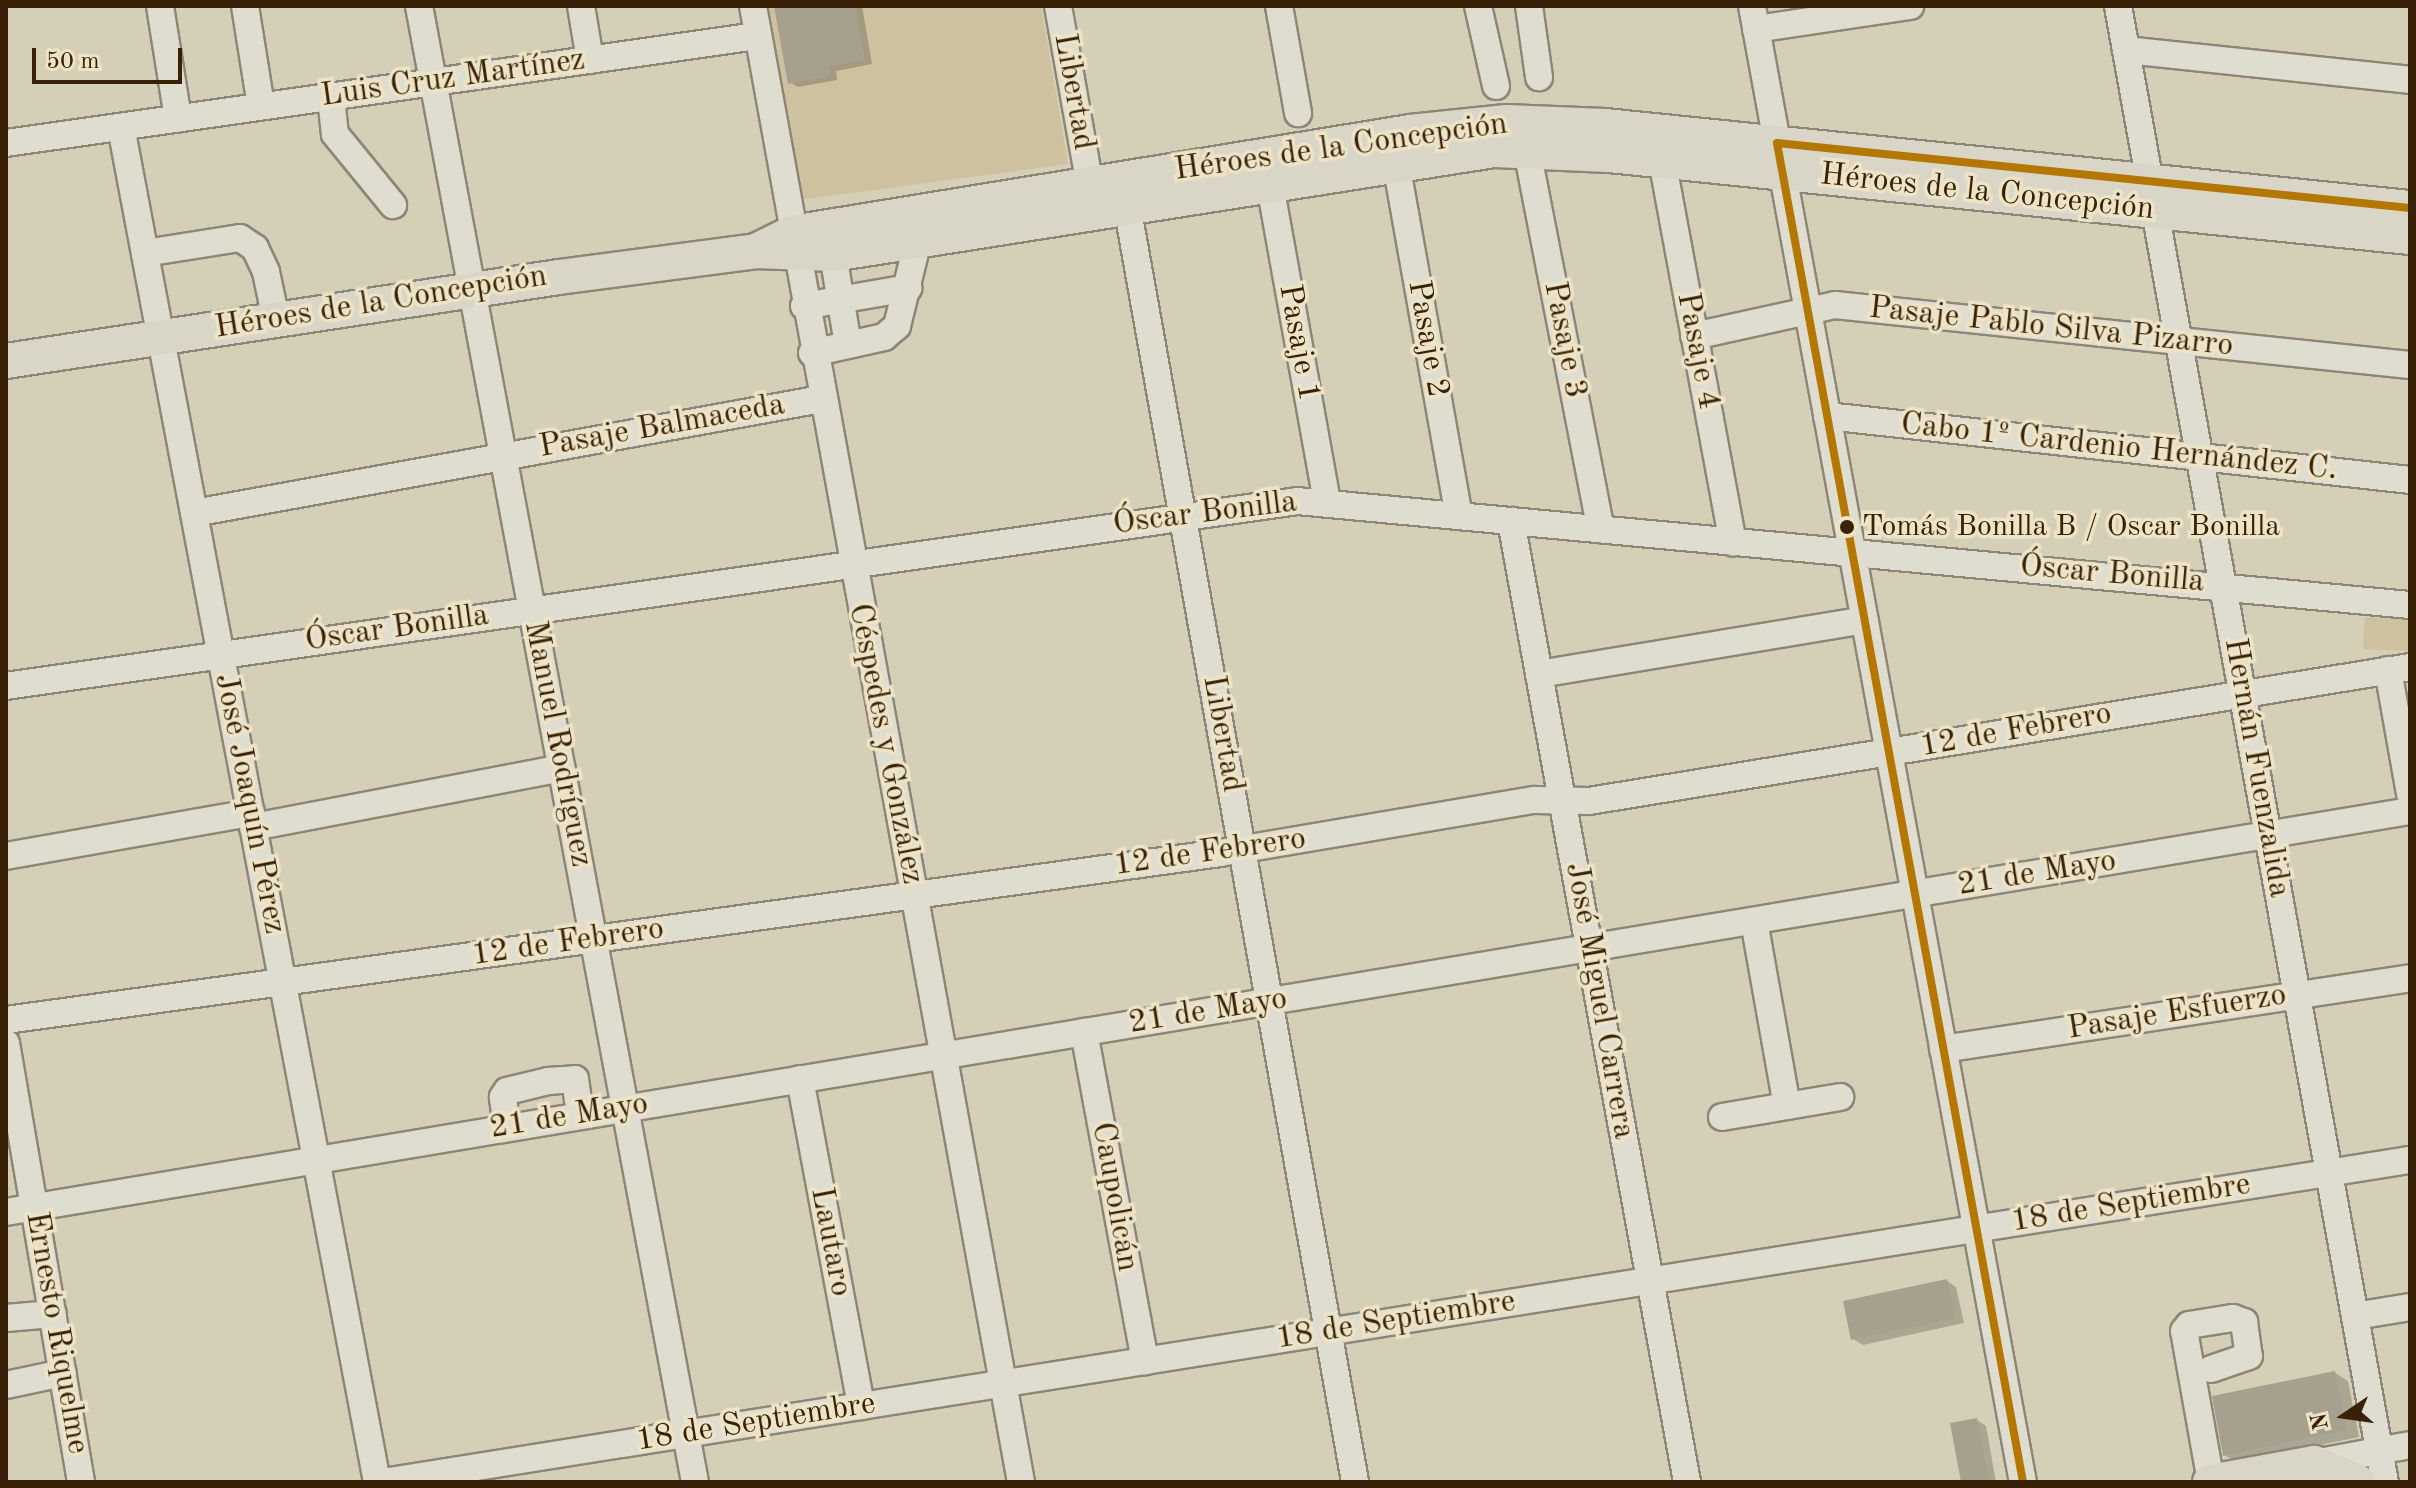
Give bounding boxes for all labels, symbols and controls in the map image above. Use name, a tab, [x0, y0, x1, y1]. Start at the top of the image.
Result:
street label: Libertad	[1044, 31, 1102, 153]
scale bar	[36, 32, 186, 82]
street label: Luis Cruz Martínez	[318, 41, 588, 117]
text: 50 m	[46, 50, 100, 74]
street label: Héroes de la Concepción	[1172, 106, 1510, 190]
street label: Héroes de la Concepción	[1818, 156, 2156, 230]
street label: Héroes de la Concepción	[212, 258, 550, 348]
street label: Pasaje 2	[1398, 277, 1456, 401]
street label: Pasaje 3	[1534, 278, 1594, 402]
street label: Pasaje 1	[1269, 281, 1327, 405]
street label: Pasaje 4	[1667, 289, 1727, 413]
street label: Pasaje Pablo Silva Pizarro	[1867, 290, 2235, 366]
street label: Pasaje Balmaceda	[536, 386, 788, 468]
street label: Cabo 1º Cardenio Hernández C.	[1899, 406, 2339, 490]
street label: Óscar Bonilla	[1111, 484, 1299, 544]
place label: Tomás Bonilla B / Oscar Bonilla	[1862, 509, 2280, 545]
marker: Tomás Bonilla B / Oscar Bonilla	[1839, 519, 1855, 535]
street label: Óscar Bonilla	[2018, 548, 2206, 602]
street label: Óscar Bonilla	[303, 597, 491, 661]
street label: Céspedes y González	[839, 600, 931, 888]
street label: Manuel Rodríguez	[514, 618, 600, 870]
street label: Hernán Fuenzalida	[2214, 635, 2298, 901]
street label: José Joaquín Pérez	[205, 671, 293, 937]
street label: Libertad	[1193, 673, 1251, 795]
street label: 12 de Febrero	[1917, 695, 2115, 767]
street label: 12 de Febrero	[1111, 821, 1309, 885]
street label: 21 de Mayo	[1955, 843, 2119, 905]
street label: José Miguel Carrera	[1556, 860, 1642, 1142]
street label: 12 de Febrero	[469, 911, 667, 975]
street label: Pasaje Esfuerzo	[2065, 977, 2289, 1049]
street label: 21 de Mayo	[1126, 981, 1290, 1043]
street label: 21 de Mayo	[487, 1086, 651, 1148]
street label: Caupolicán	[1082, 1119, 1146, 1275]
street label: 18 de Septiembre	[2009, 1166, 2253, 1242]
street label: Lautaro	[801, 1184, 859, 1300]
street label: Ernesto Riquelme	[16, 1209, 96, 1457]
street label: 18 de Septiembre	[1274, 1283, 1518, 1359]
north arrow	[2304, 1376, 2384, 1456]
street label: 18 de Septiembre	[634, 1385, 878, 1461]
text: N	[2308, 1411, 2333, 1432]

